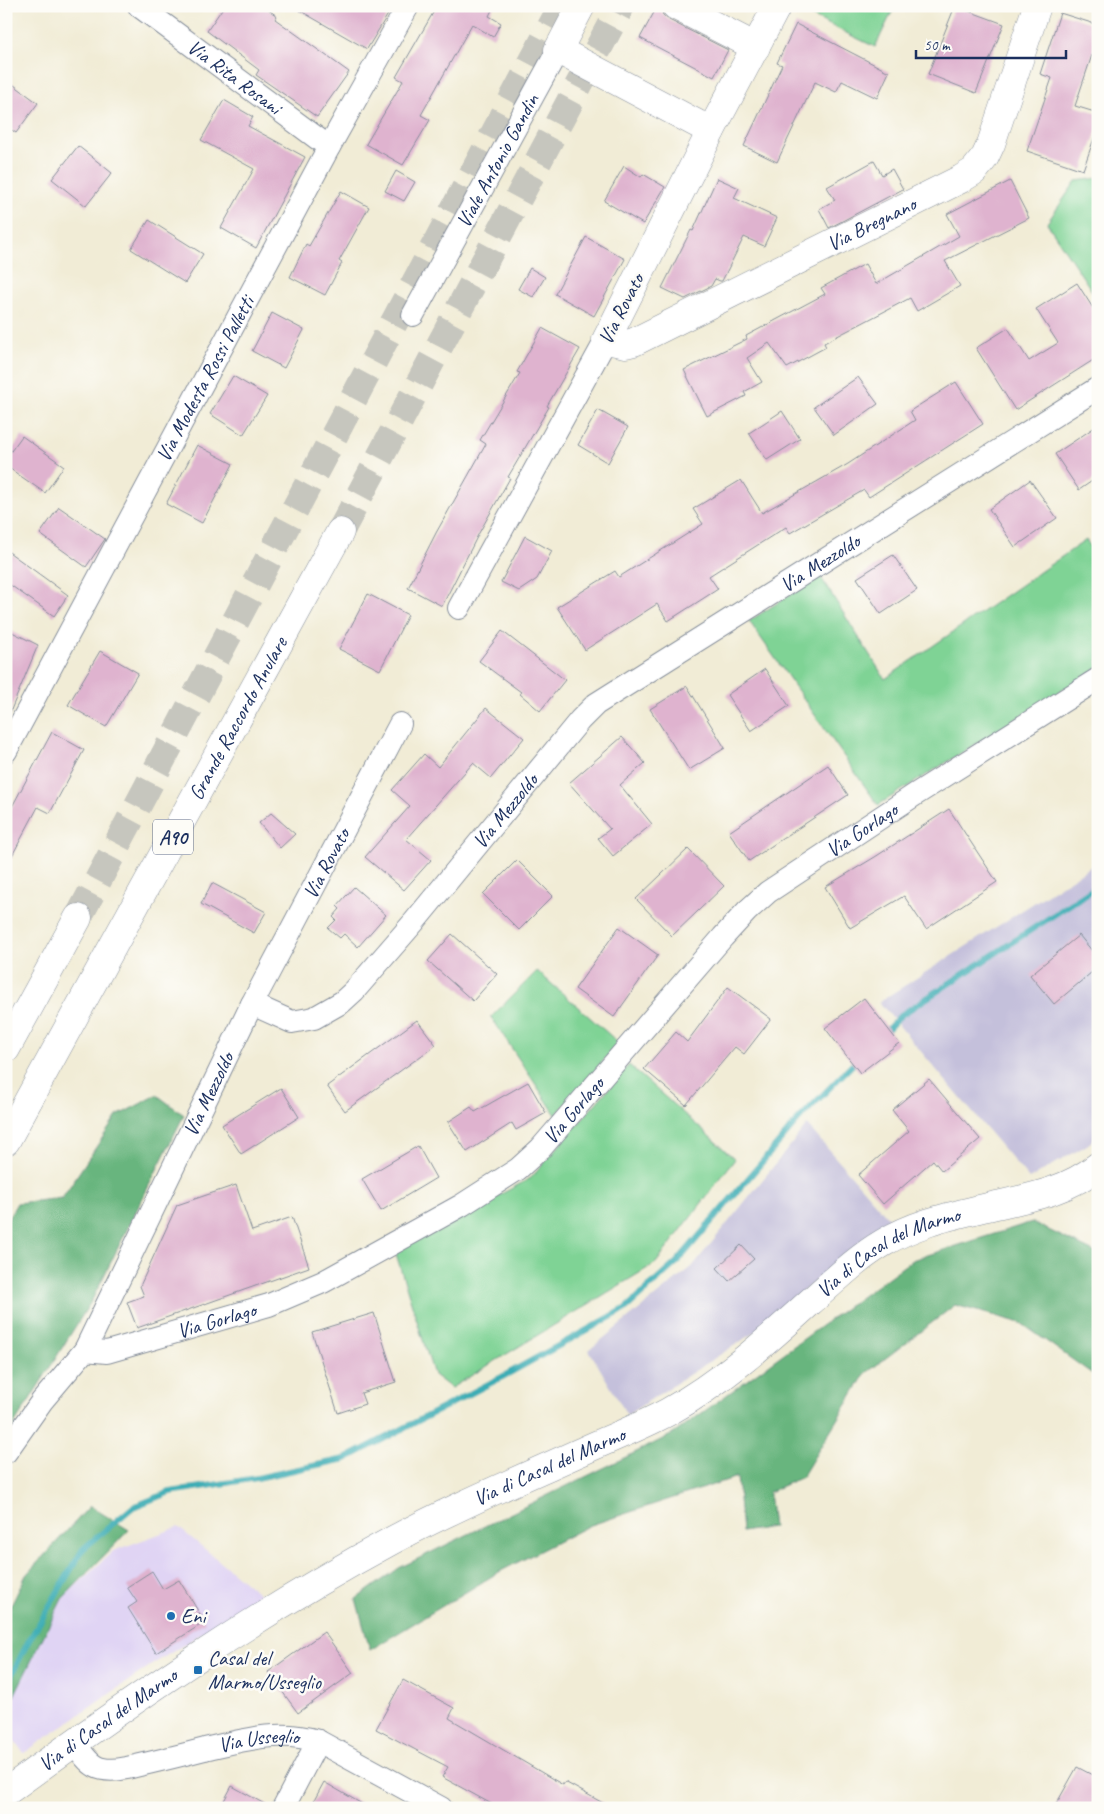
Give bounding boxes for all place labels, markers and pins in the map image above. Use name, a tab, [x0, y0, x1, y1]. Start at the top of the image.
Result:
place label: Eni	[181, 1603, 209, 1629]
marker: Eni	[165, 1610, 177, 1622]
place label: Casal del Marmo/Usseglio	[208, 1645, 322, 1695]
marker: Casal del Marmo/Usseglio	[192, 1664, 204, 1676]

